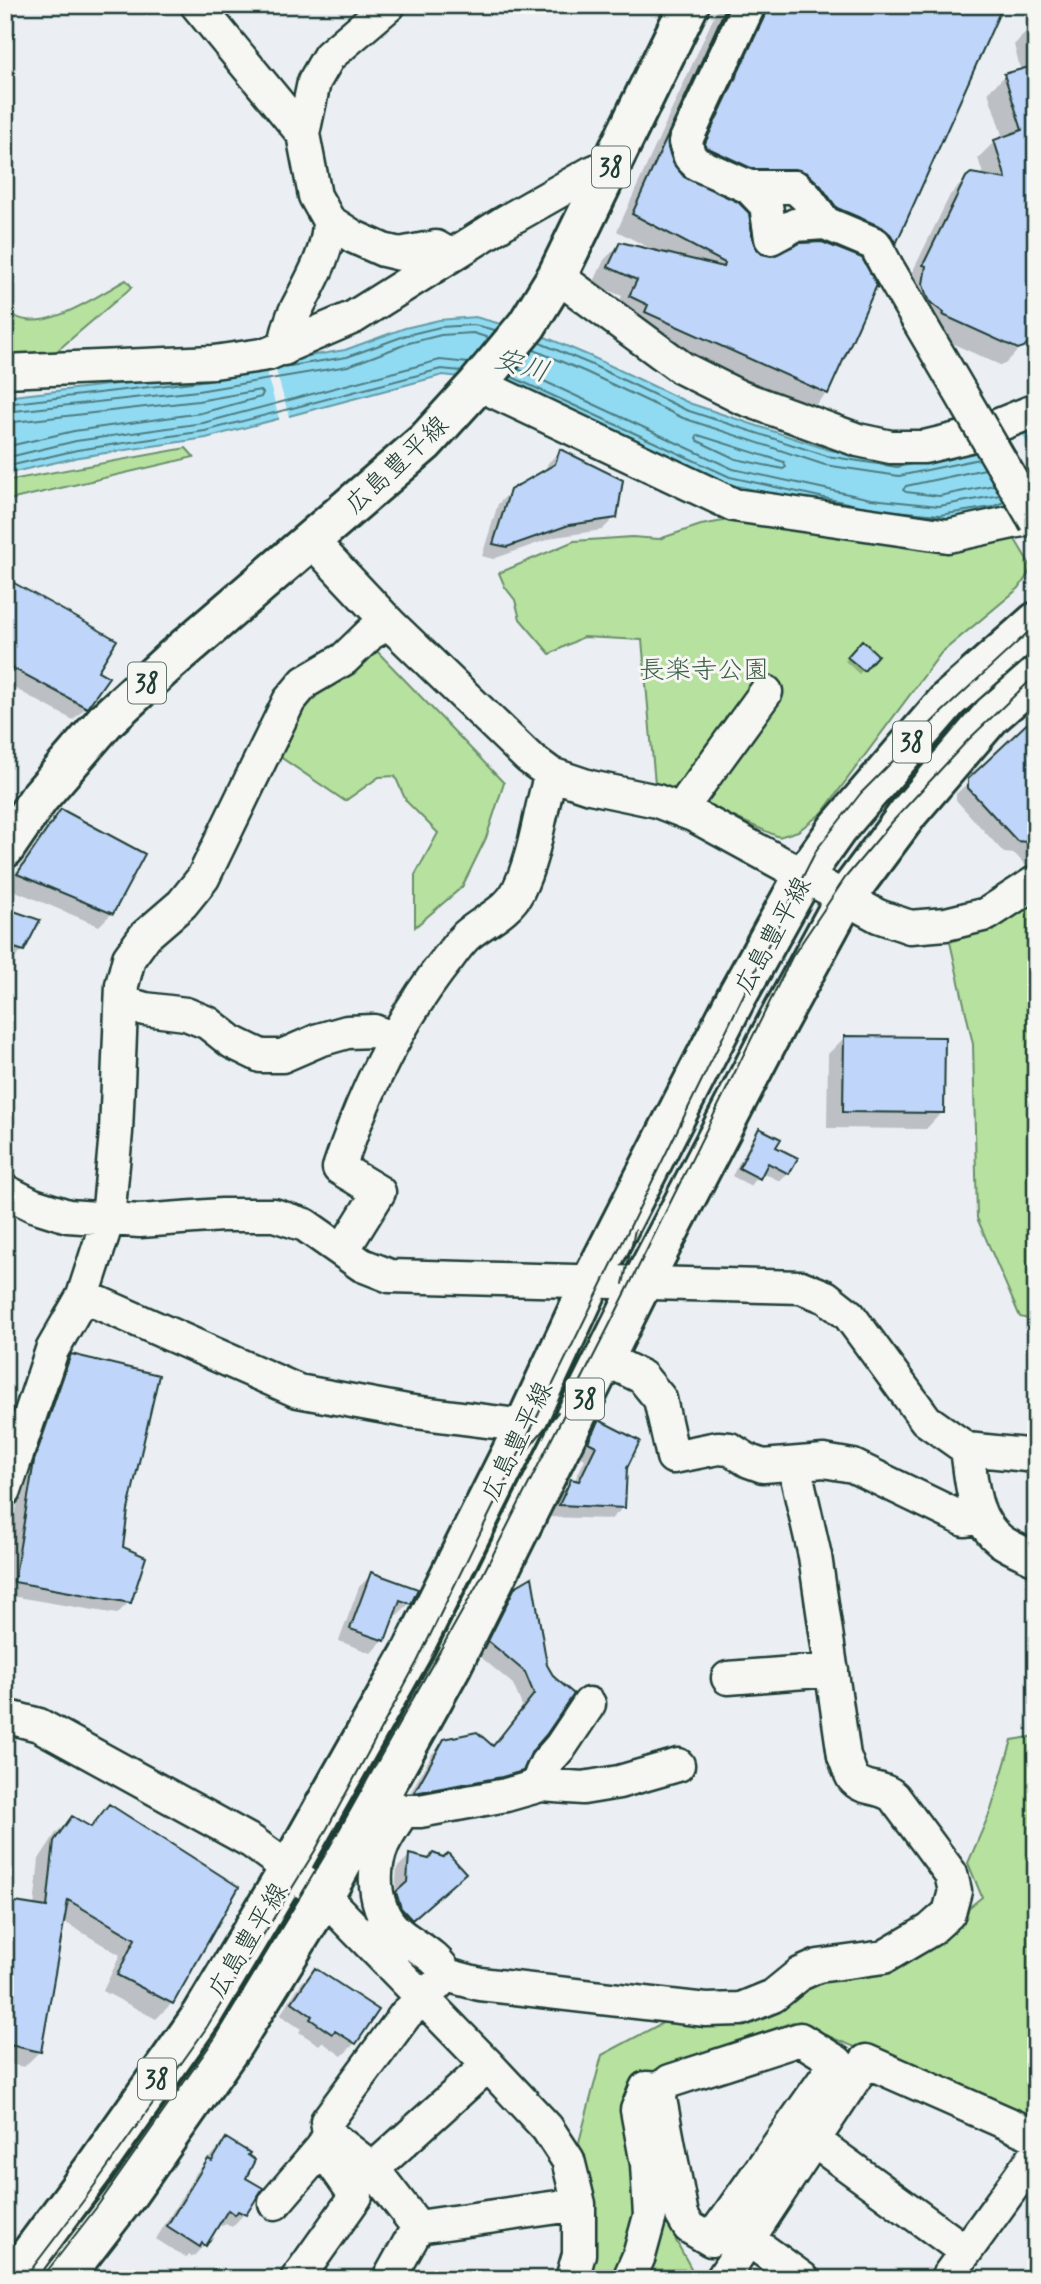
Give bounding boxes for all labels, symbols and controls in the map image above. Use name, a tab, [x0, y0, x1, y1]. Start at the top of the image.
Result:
road number: 38	[592, 146, 630, 188]
water label: 安川	[489, 341, 553, 392]
street label: 広島豊平線	[338, 409, 457, 522]
park label: 長楽寺公園	[639, 654, 769, 688]
road number: 38	[128, 662, 166, 704]
road number: 38	[893, 722, 931, 762]
street label: 広島豊平線	[727, 871, 820, 1001]
street label: 広島豊平線	[474, 1376, 562, 1508]
road number: 38	[566, 1378, 604, 1420]
street label: 広島豊平線	[201, 1877, 297, 2006]
road number: 38	[138, 2058, 176, 2100]

